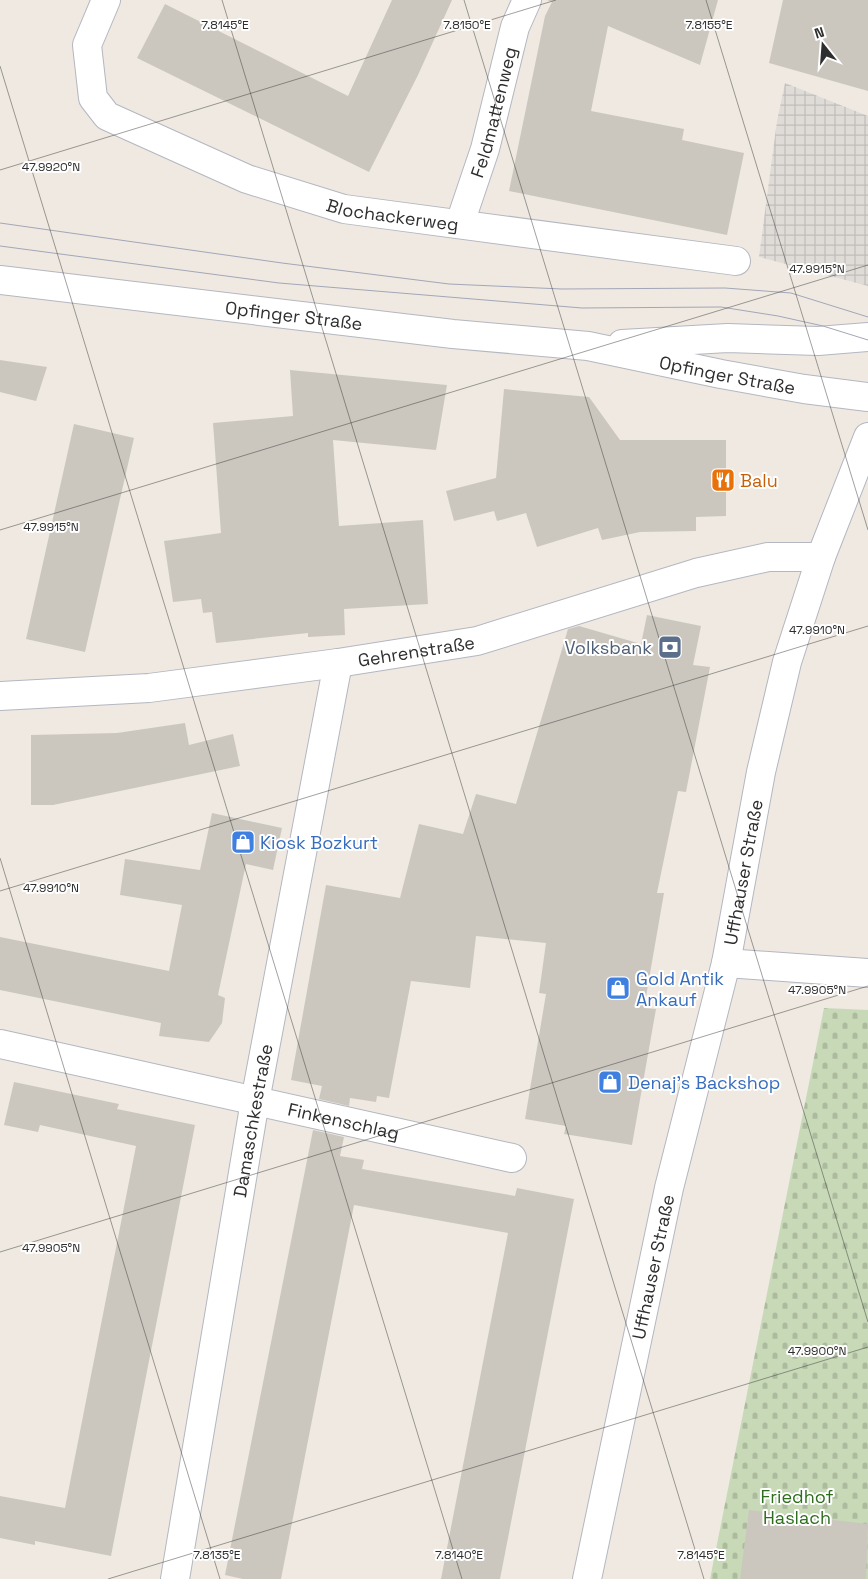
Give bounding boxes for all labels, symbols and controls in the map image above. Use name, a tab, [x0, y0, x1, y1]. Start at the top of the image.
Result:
text: 7.8145°E	[201, 17, 249, 33]
text: 7.8150°E	[443, 17, 491, 33]
text: 7.8155°E	[685, 17, 733, 33]
north arrow	[798, 20, 848, 70]
text: N	[812, 23, 826, 43]
street label: Feldmattenweg	[465, 44, 521, 180]
text: 47.9920°N	[22, 159, 80, 175]
street label: Blochackerweg	[324, 193, 460, 236]
text: 47.9915°N	[789, 261, 845, 277]
street label: Opfinger Straße	[224, 295, 364, 335]
street label: Opfinger Straße	[657, 350, 797, 399]
restaurant icon: Balu	[710, 467, 736, 493]
place label: Balu	[740, 469, 778, 492]
text: 47.9915°N	[23, 519, 79, 535]
text: 47.9910°N	[789, 622, 845, 638]
street label: Gehrenstraße	[356, 630, 476, 671]
bank icon: Volksbank	[657, 634, 683, 660]
place label: Volksbank	[564, 636, 652, 659]
street label: Uffhauser Straße	[718, 797, 767, 947]
shop icon: Kiosk Bozkurt	[230, 829, 256, 855]
place label: Kiosk Bozkurt	[260, 831, 378, 854]
text: 47.9910°N	[23, 880, 79, 896]
place label: Gold Antik Ankauf	[636, 967, 724, 1011]
shop icon: Gold Antik Ankauf	[605, 975, 631, 1001]
text: 47.9905°N	[788, 982, 846, 998]
street label: Damaschkestraße	[228, 1042, 277, 1199]
shop icon: Denaj's Backshop	[597, 1069, 623, 1095]
place label: Denaj's Backshop	[628, 1071, 780, 1094]
street label: Finkenschlag	[286, 1097, 401, 1144]
street label: Uffhauser Straße	[626, 1192, 679, 1341]
text: 47.9905°N	[22, 1240, 80, 1256]
text: 47.9900°N	[788, 1343, 846, 1359]
park label: Friedhof Haslach	[761, 1485, 834, 1529]
text: 7.8135°E	[193, 1547, 241, 1563]
text: 7.8140°E	[435, 1547, 483, 1563]
text: 7.8145°E	[677, 1547, 725, 1563]

